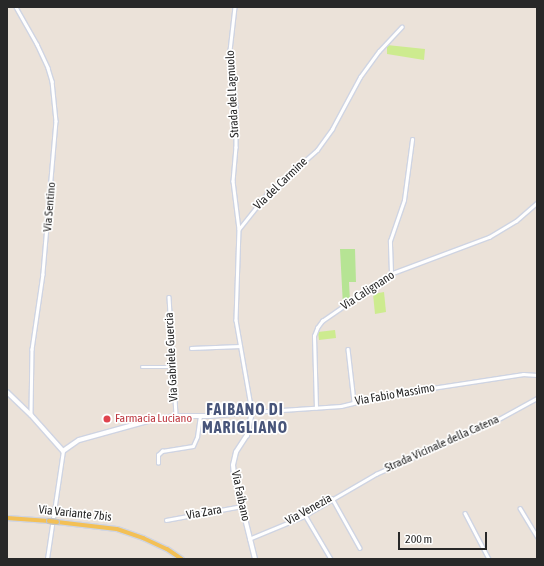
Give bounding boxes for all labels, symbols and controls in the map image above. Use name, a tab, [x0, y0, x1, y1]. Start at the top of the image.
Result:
street label: Strada del Lagnuolo	[224, 50, 242, 138]
street label: Via del Carmine	[251, 155, 311, 213]
street label: Via Sentino	[41, 182, 59, 232]
street label: Via Calignano	[339, 268, 397, 314]
street label: Via Gabriele Guercia	[162, 312, 182, 402]
street label: Via Fabio Massimo	[354, 381, 436, 409]
district label: FAIBANO DI MARIGLIANO	[202, 399, 288, 437]
place label: Farmacia Luciano	[115, 412, 192, 426]
street label: Strada Vicinale della Catena	[383, 412, 501, 476]
marker: Farmacia Luciano	[102, 414, 112, 424]
street label: Via Faibano	[228, 469, 252, 523]
street label: Via Venezia	[283, 491, 335, 529]
street label: Via Variante 7bis	[38, 503, 112, 525]
street label: Via Zara	[185, 503, 223, 523]
scale bar	[400, 524, 489, 550]
text: 200 m	[405, 532, 432, 546]

